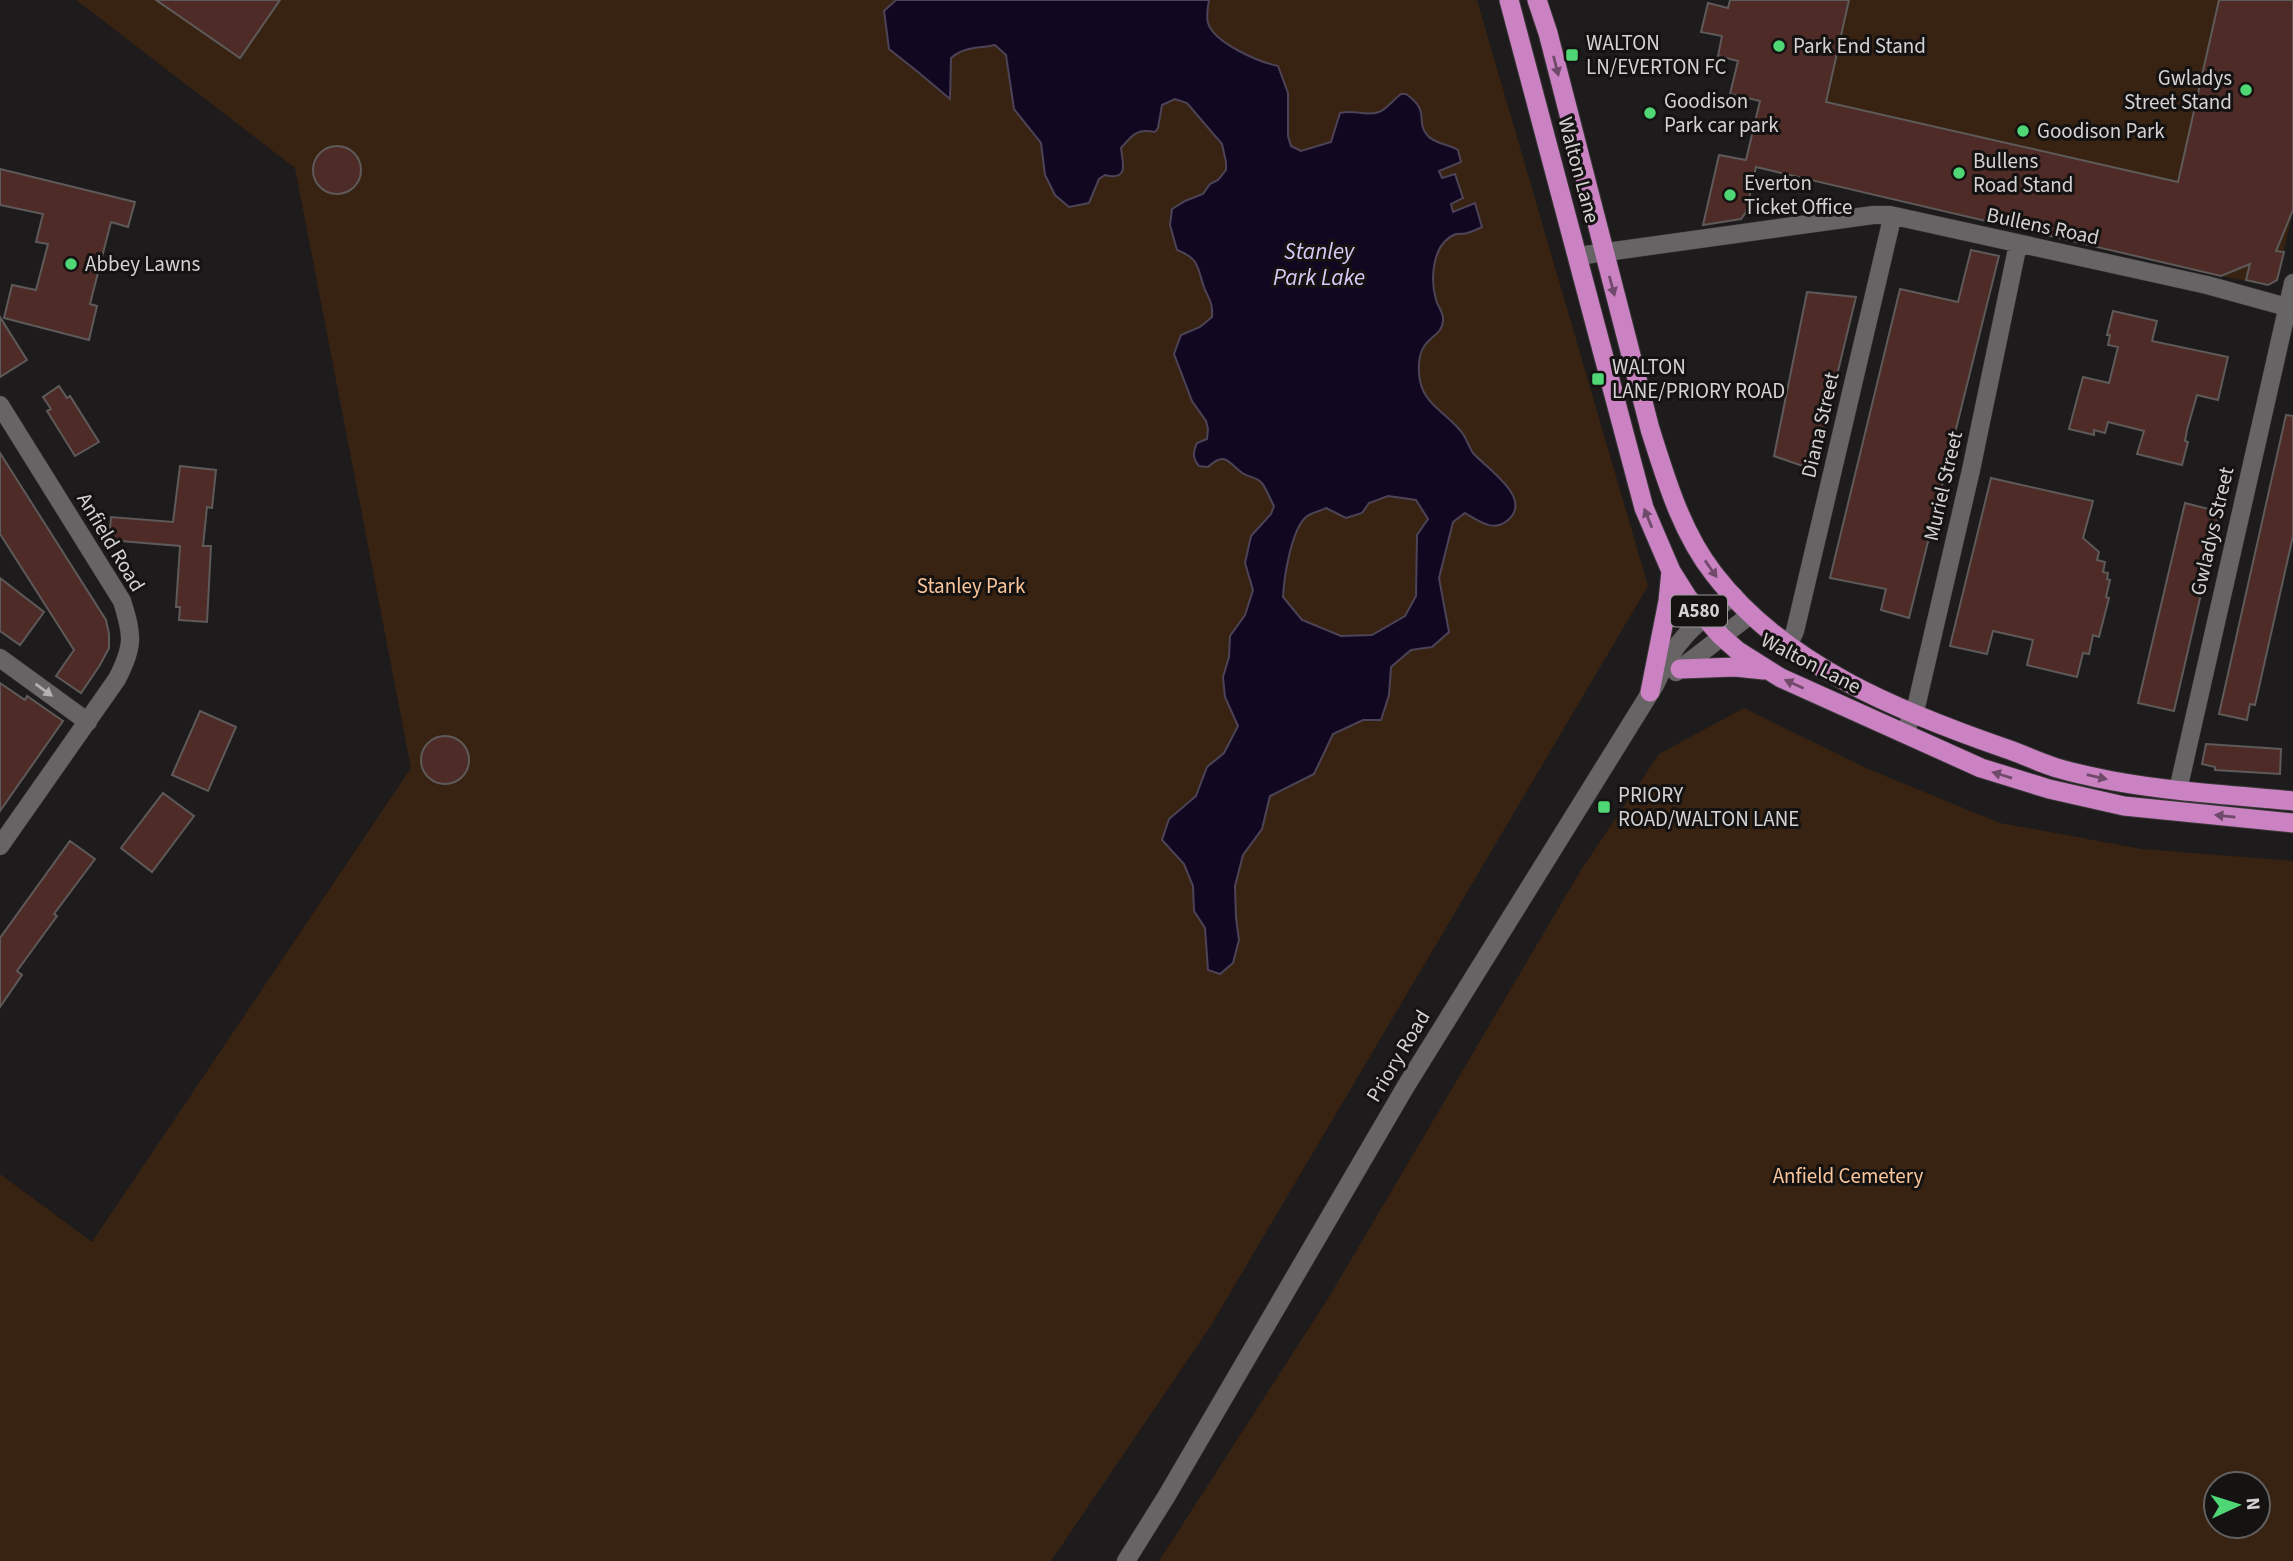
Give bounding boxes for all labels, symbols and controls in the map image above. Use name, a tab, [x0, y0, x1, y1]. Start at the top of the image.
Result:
place label: WALTON LN/EVERTON FC	[1586, 28, 1726, 82]
place label: Park End Stand	[1793, 31, 1926, 61]
marker: Park End Stand	[1771, 38, 1787, 54]
marker: WALTON LN/EVERTON FC	[1564, 47, 1580, 63]
one-way arrow	[1551, 55, 1562, 77]
place label: Gwladys Street Stand	[2124, 63, 2232, 117]
marker: Gwladys Street Stand	[2238, 82, 2254, 98]
place label: Goodison Park car park	[1664, 86, 1779, 140]
marker: Goodison Park car park	[1642, 105, 1658, 121]
street label: Walton Lane	[1550, 114, 1608, 226]
place label: Goodison Park	[2037, 116, 2165, 146]
marker: Goodison Park	[2015, 123, 2031, 139]
place label: Bullens Road Stand	[1973, 146, 2073, 200]
marker: Bullens Road Stand	[1951, 165, 1967, 181]
place label: Everton Ticket Office	[1744, 168, 1852, 222]
marker: Everton Ticket Office	[1722, 187, 1738, 203]
street label: Bullens Road	[1984, 199, 2102, 253]
water label: Stanley Park Lake	[1273, 235, 1365, 294]
place label: Abbey Lawns	[85, 249, 201, 279]
marker: Abbey Lawns	[63, 256, 79, 272]
one-way arrow	[1607, 275, 1618, 297]
place label: WALTON LANE/PRIORY ROAD	[1612, 352, 1785, 406]
street label: Diana Street	[1793, 369, 1847, 481]
marker: WALTON LANE/PRIORY ROAD	[1590, 371, 1606, 387]
street label: Muriel Street	[1916, 428, 1970, 544]
street label: Gwladys Street	[2183, 464, 2241, 598]
street label: Anfield Road	[70, 487, 152, 597]
one-way arrow	[1643, 507, 1654, 528]
one-way arrow	[1704, 560, 1718, 578]
park label: Stanley Park	[917, 571, 1026, 601]
road number: A580	[1671, 596, 1727, 626]
street label: Walton Lane	[1756, 625, 1866, 701]
one-way arrow	[1784, 678, 1804, 690]
one-way arrow	[35, 683, 53, 697]
one-way arrow	[1991, 769, 2012, 779]
one-way arrow	[2086, 772, 2108, 783]
place label: PRIORY ROAD/WALTON LANE	[1618, 780, 1799, 834]
marker: PRIORY ROAD/WALTON LANE	[1596, 799, 1612, 815]
one-way arrow	[2214, 810, 2236, 821]
street label: Priory Road	[1359, 1004, 1437, 1108]
park label: Anfield Cemetery	[1773, 1161, 1924, 1191]
north arrow	[2202, 1470, 2272, 1540]
text: N	[2239, 1497, 2266, 1511]

